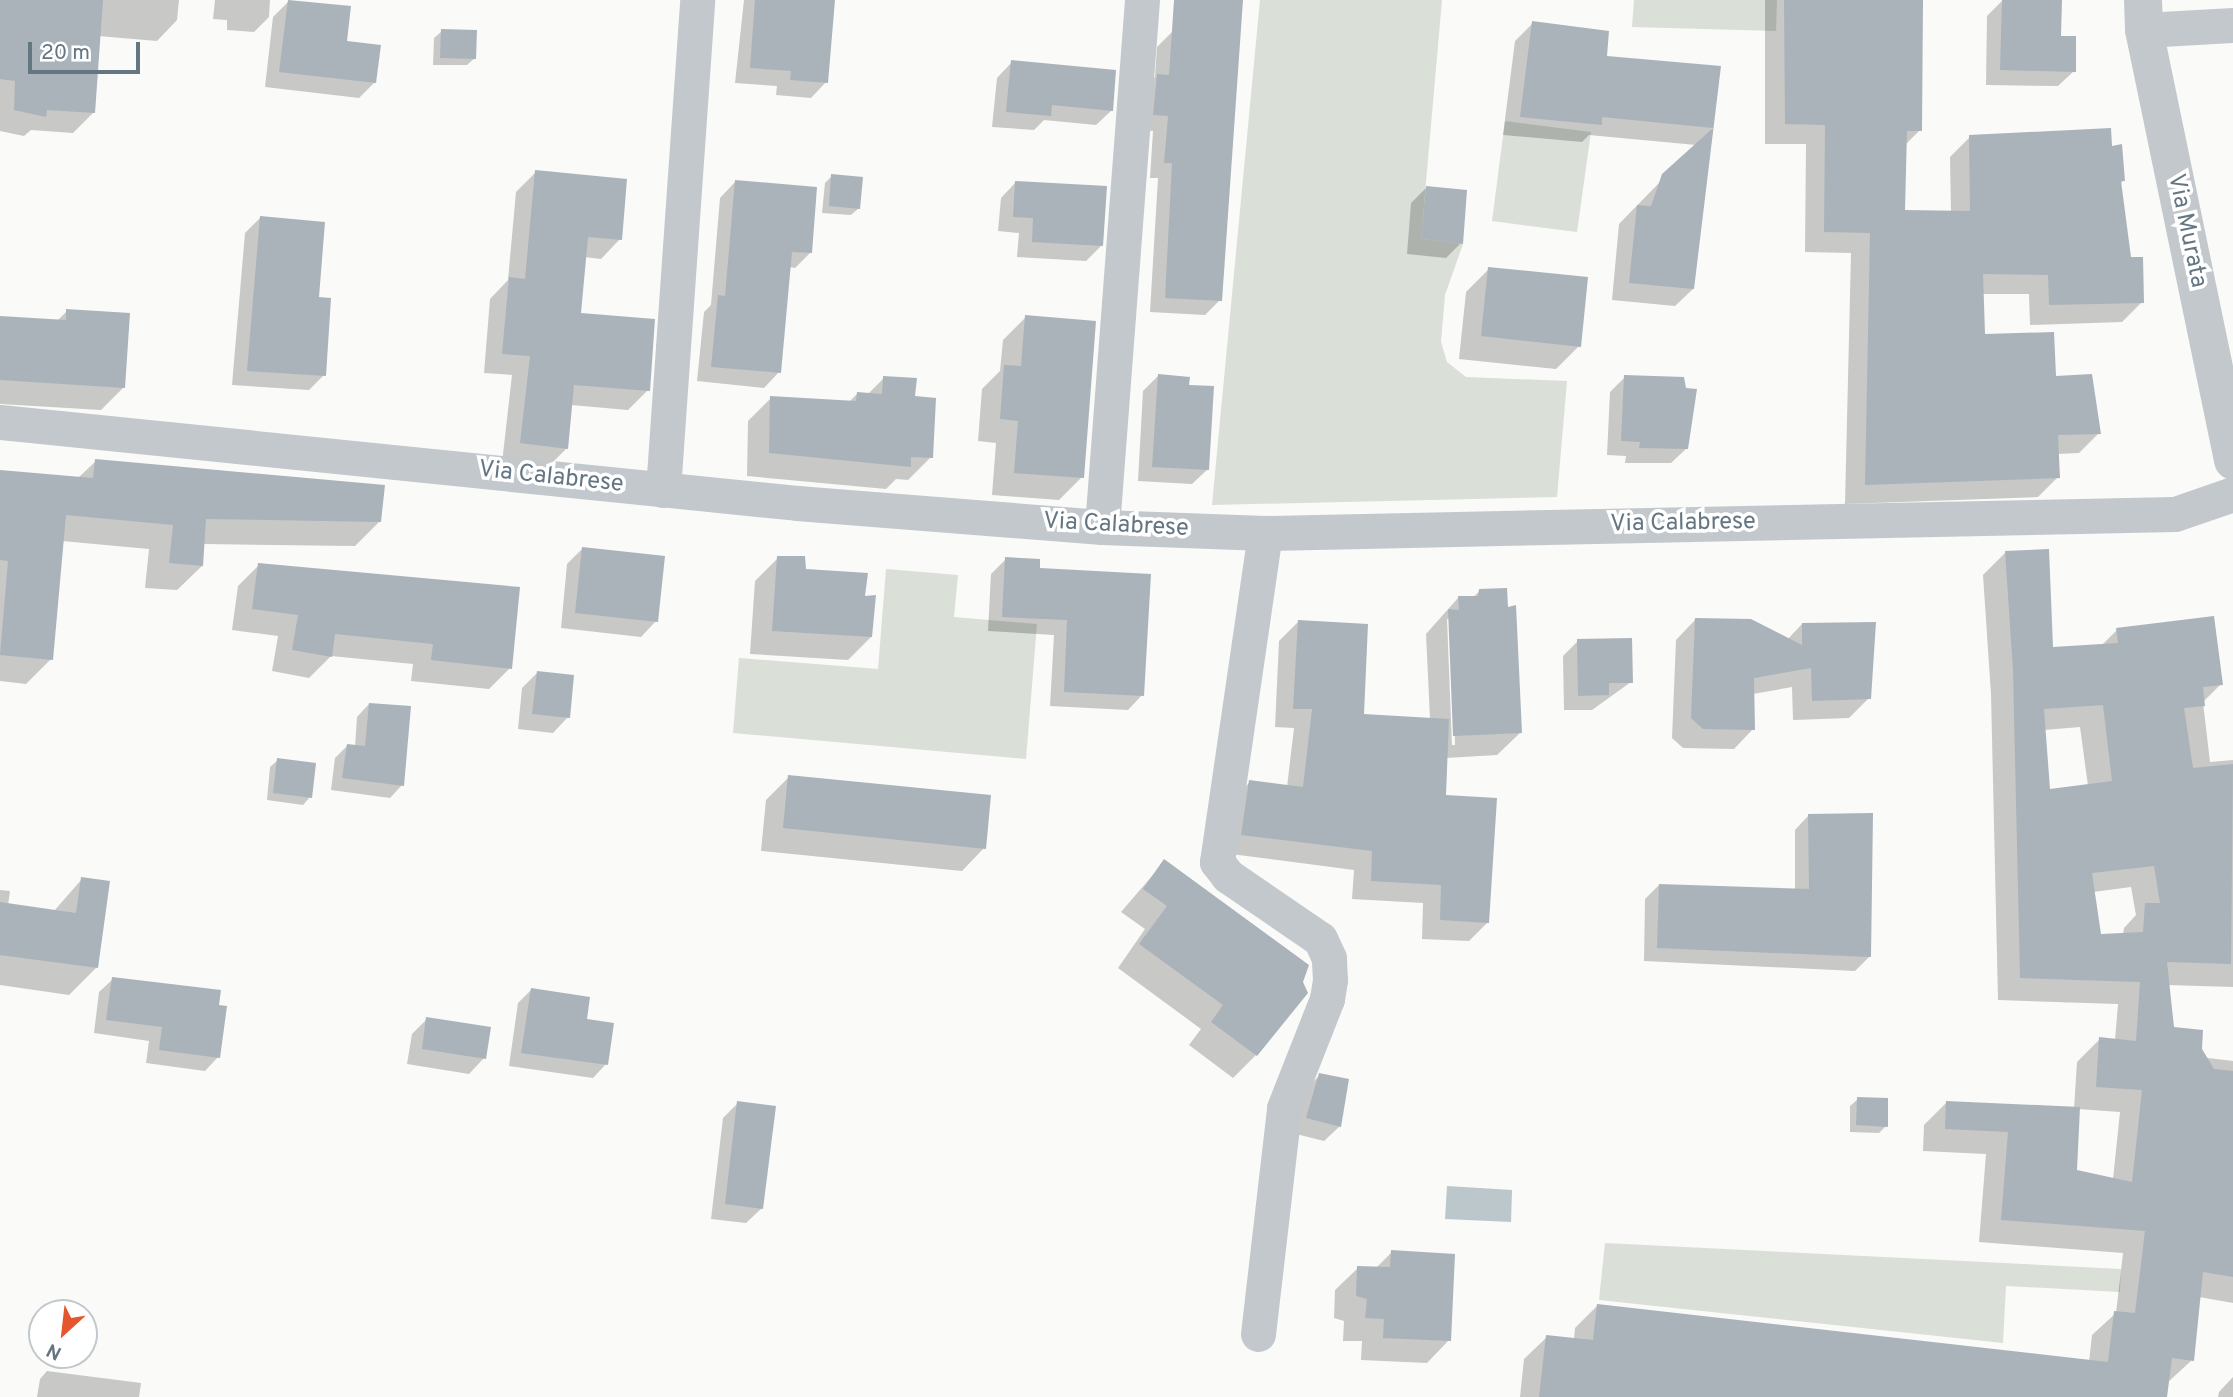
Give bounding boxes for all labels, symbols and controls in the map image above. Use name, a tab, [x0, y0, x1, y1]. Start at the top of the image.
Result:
scale bar	[32, 28, 144, 72]
text: 20 m	[41, 40, 90, 67]
street label: Via Murata	[2160, 171, 2212, 291]
street label: Via Calabrese	[477, 456, 625, 500]
street label: Via Calabrese	[1042, 508, 1190, 544]
street label: Via Calabrese	[1610, 508, 1756, 540]
north arrow	[28, 1299, 98, 1369]
text: N	[43, 1337, 66, 1365]

